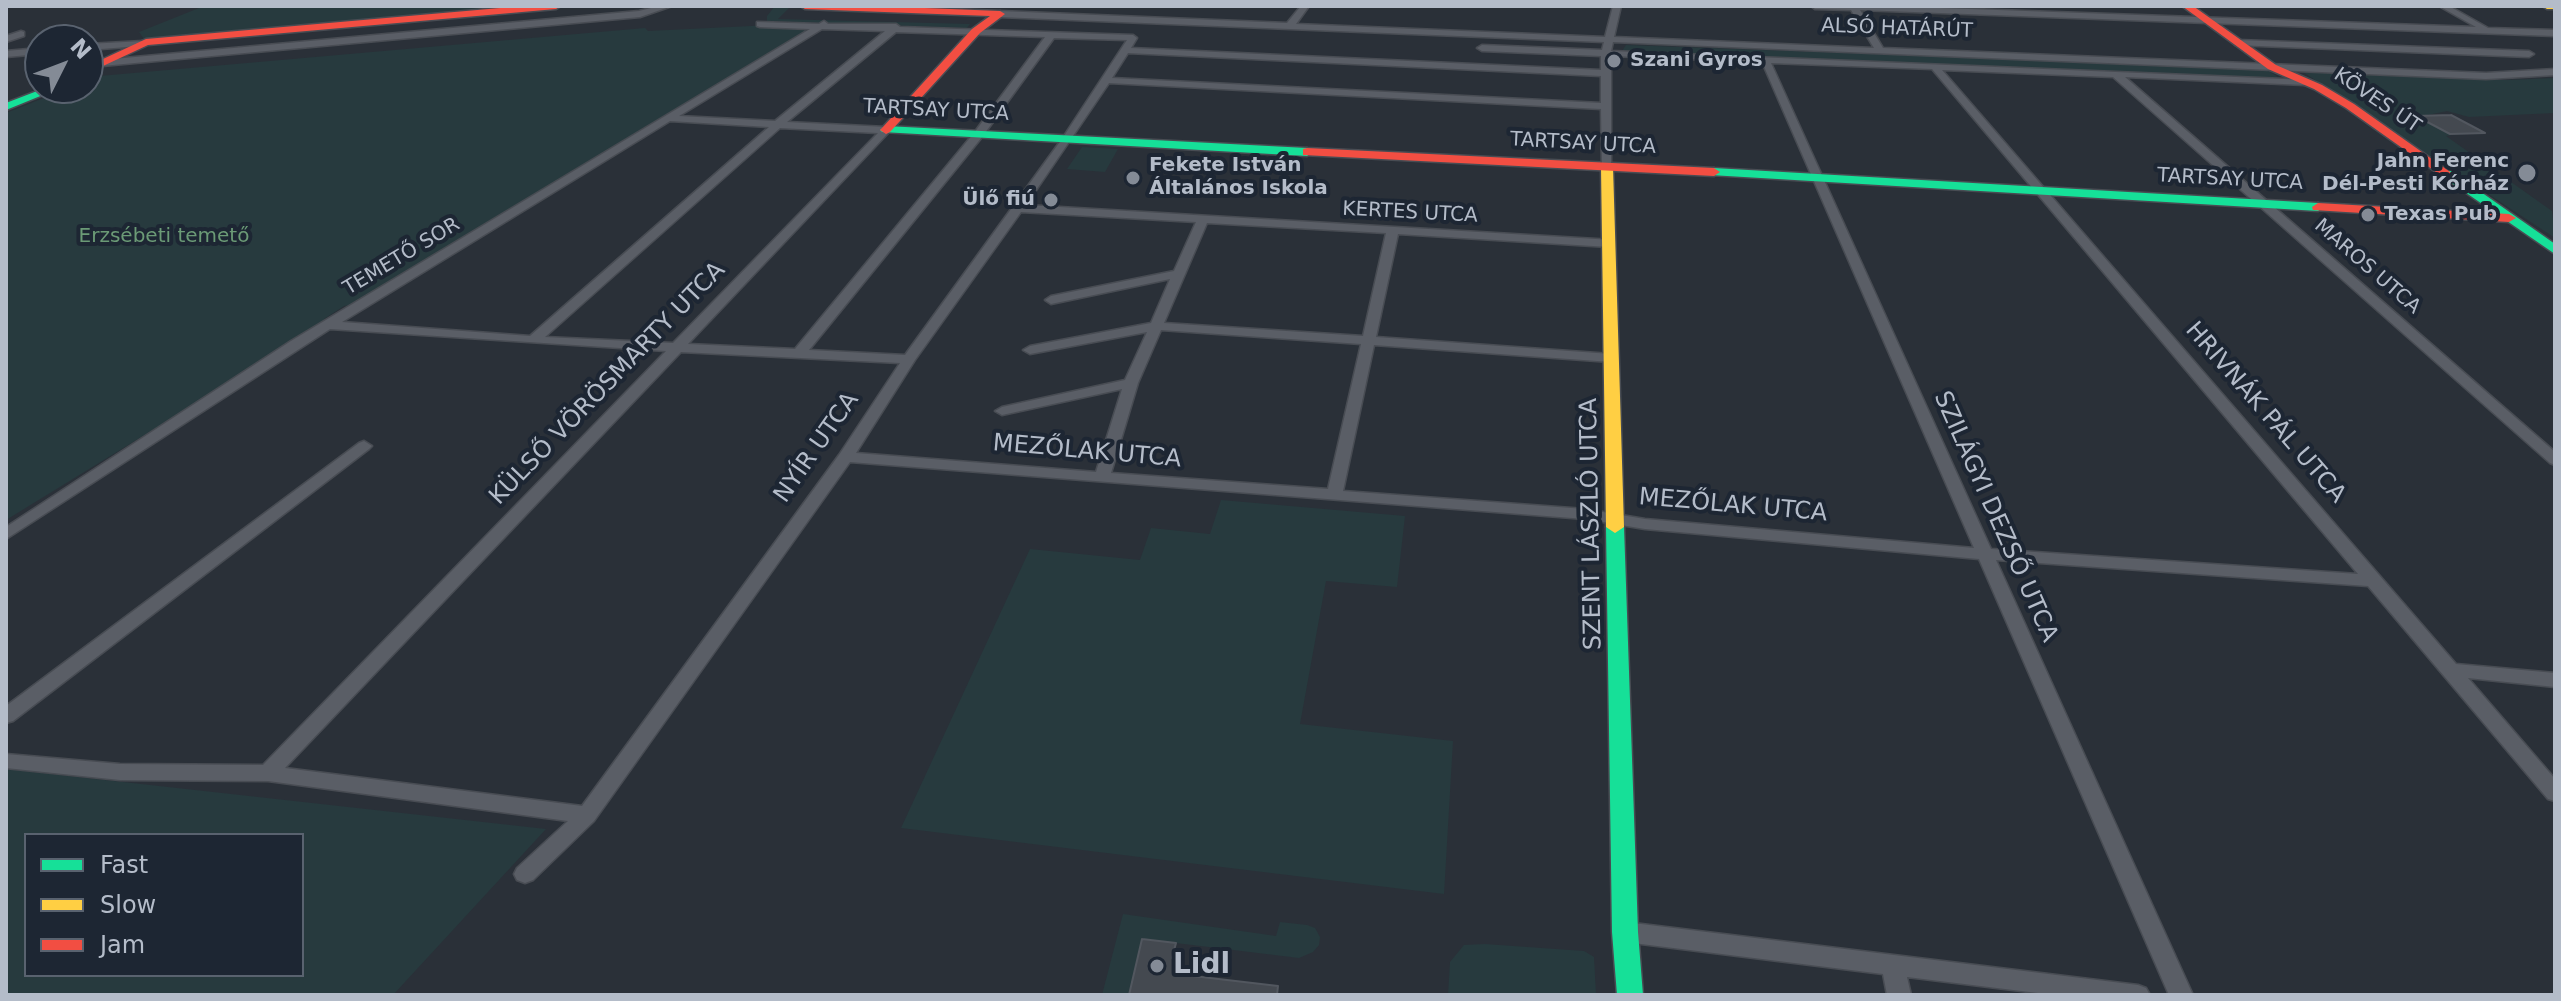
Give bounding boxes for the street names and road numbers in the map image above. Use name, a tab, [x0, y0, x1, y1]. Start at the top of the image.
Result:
street label: ALSÓ HATÁRÚT	[1821, 14, 1973, 44]
street label: KÖVES ÚT	[2329, 63, 2425, 139]
street label: TARTSAY UTCA	[862, 95, 1010, 127]
street label: TARTSAY UTCA	[1509, 128, 1657, 160]
street label: TARTSAY UTCA	[2156, 164, 2304, 196]
street label: KERTES UTCA	[1342, 197, 1478, 229]
street label: TEMETŐ SOR	[340, 213, 464, 301]
street label: MAROS UTCA	[2309, 214, 2425, 320]
street label: KÜLSŐ VÖRÖSMARTY UTCA	[484, 257, 732, 511]
street label: HRIVNÁK PÁL UTCA	[2179, 317, 2351, 509]
street label: NYÍR UTCA	[768, 387, 866, 509]
street label: SZILÁGYI DEZSŐ UTCA	[1927, 387, 2063, 647]
street label: SZENT LÁSZLÓ UTCA	[1575, 398, 1609, 650]
street label: MEZŐLAK UTCA	[992, 429, 1182, 475]
street label: MEZŐLAK UTCA	[1638, 483, 1828, 529]

